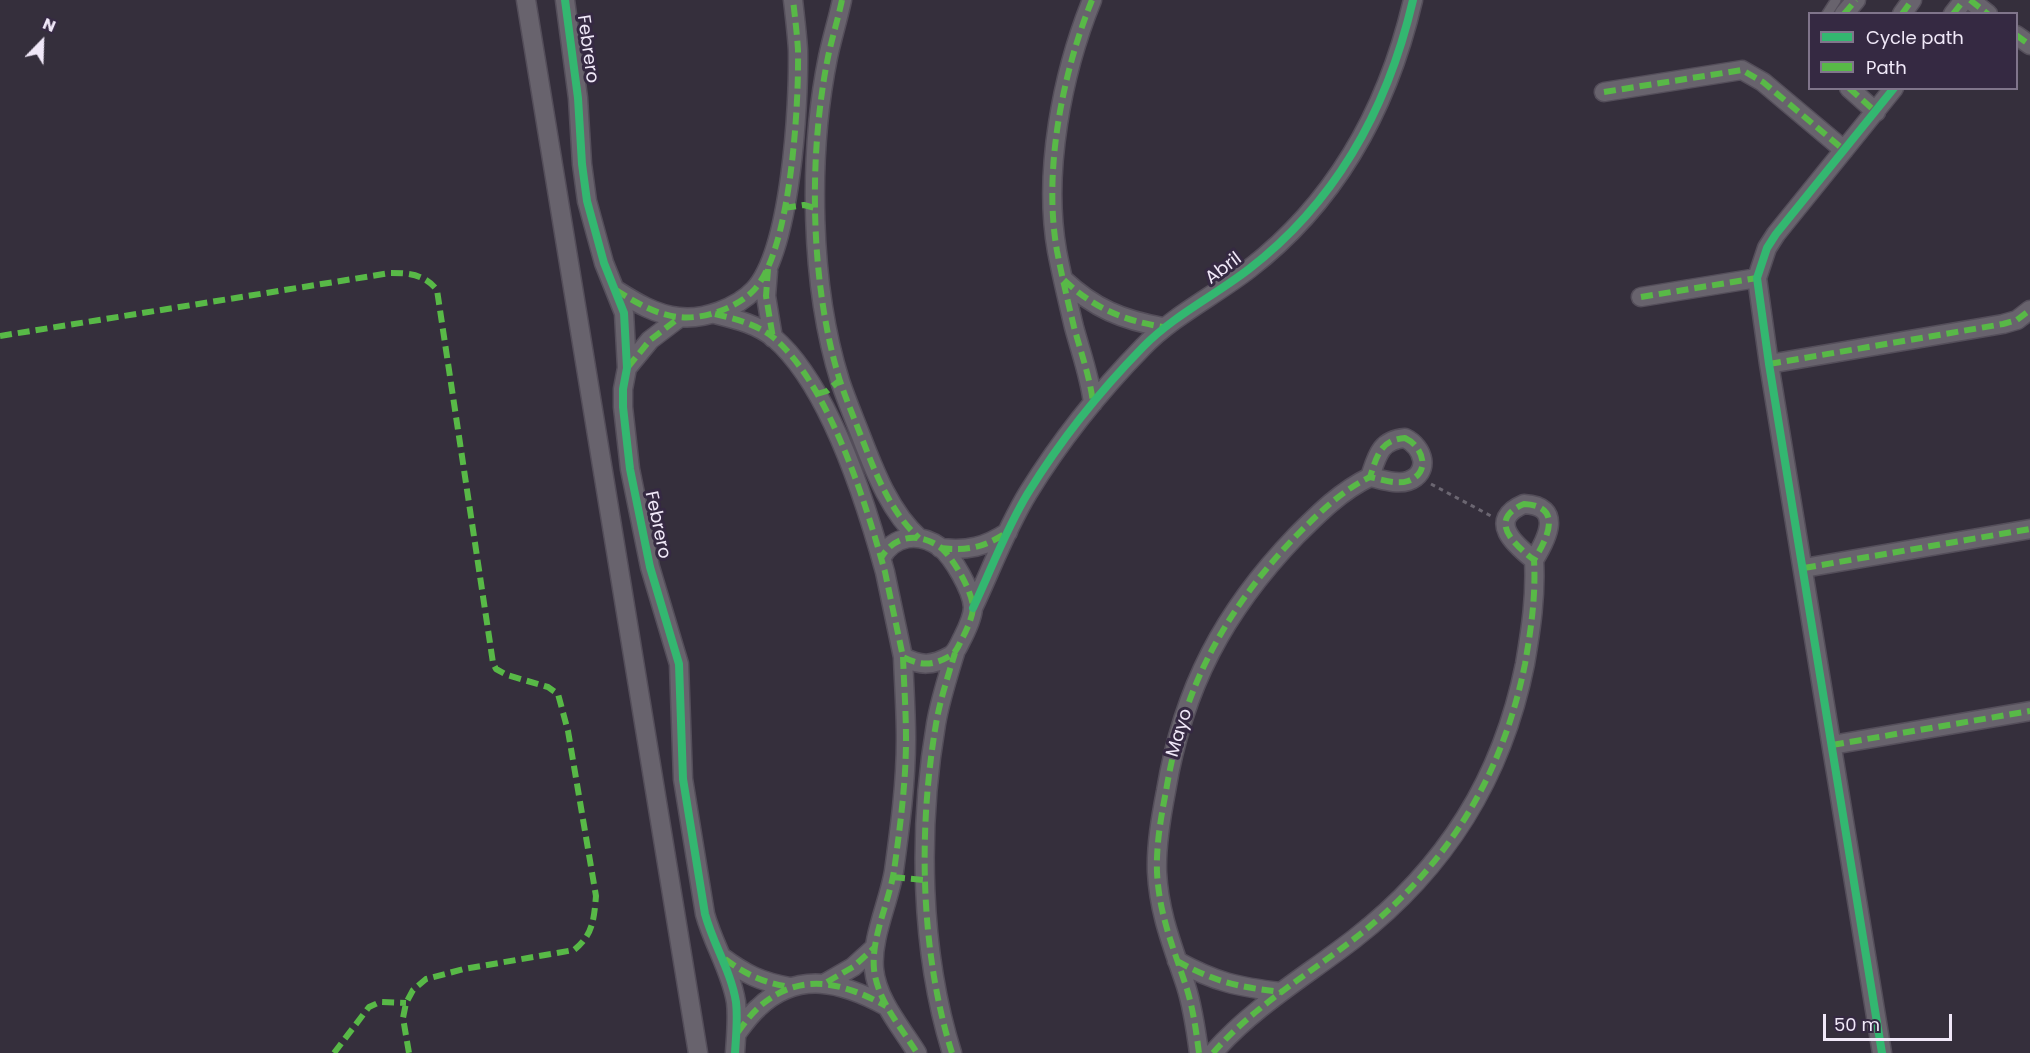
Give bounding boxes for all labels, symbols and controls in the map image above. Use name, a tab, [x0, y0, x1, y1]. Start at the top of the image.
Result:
north arrow	[12, 12, 72, 72]
text: N	[39, 12, 59, 38]
legend	[1808, 12, 2018, 90]
street label: Febrero	[572, 14, 602, 84]
text: Cycle path	[1866, 25, 1964, 50]
text: Path	[1866, 55, 1907, 80]
street label: Abril	[1202, 248, 1246, 290]
street label: Febrero	[639, 489, 675, 561]
street label: Mayo	[1162, 706, 1198, 760]
scale bar	[1826, 1002, 1955, 1040]
text: 50 m	[1834, 1012, 1880, 1037]

